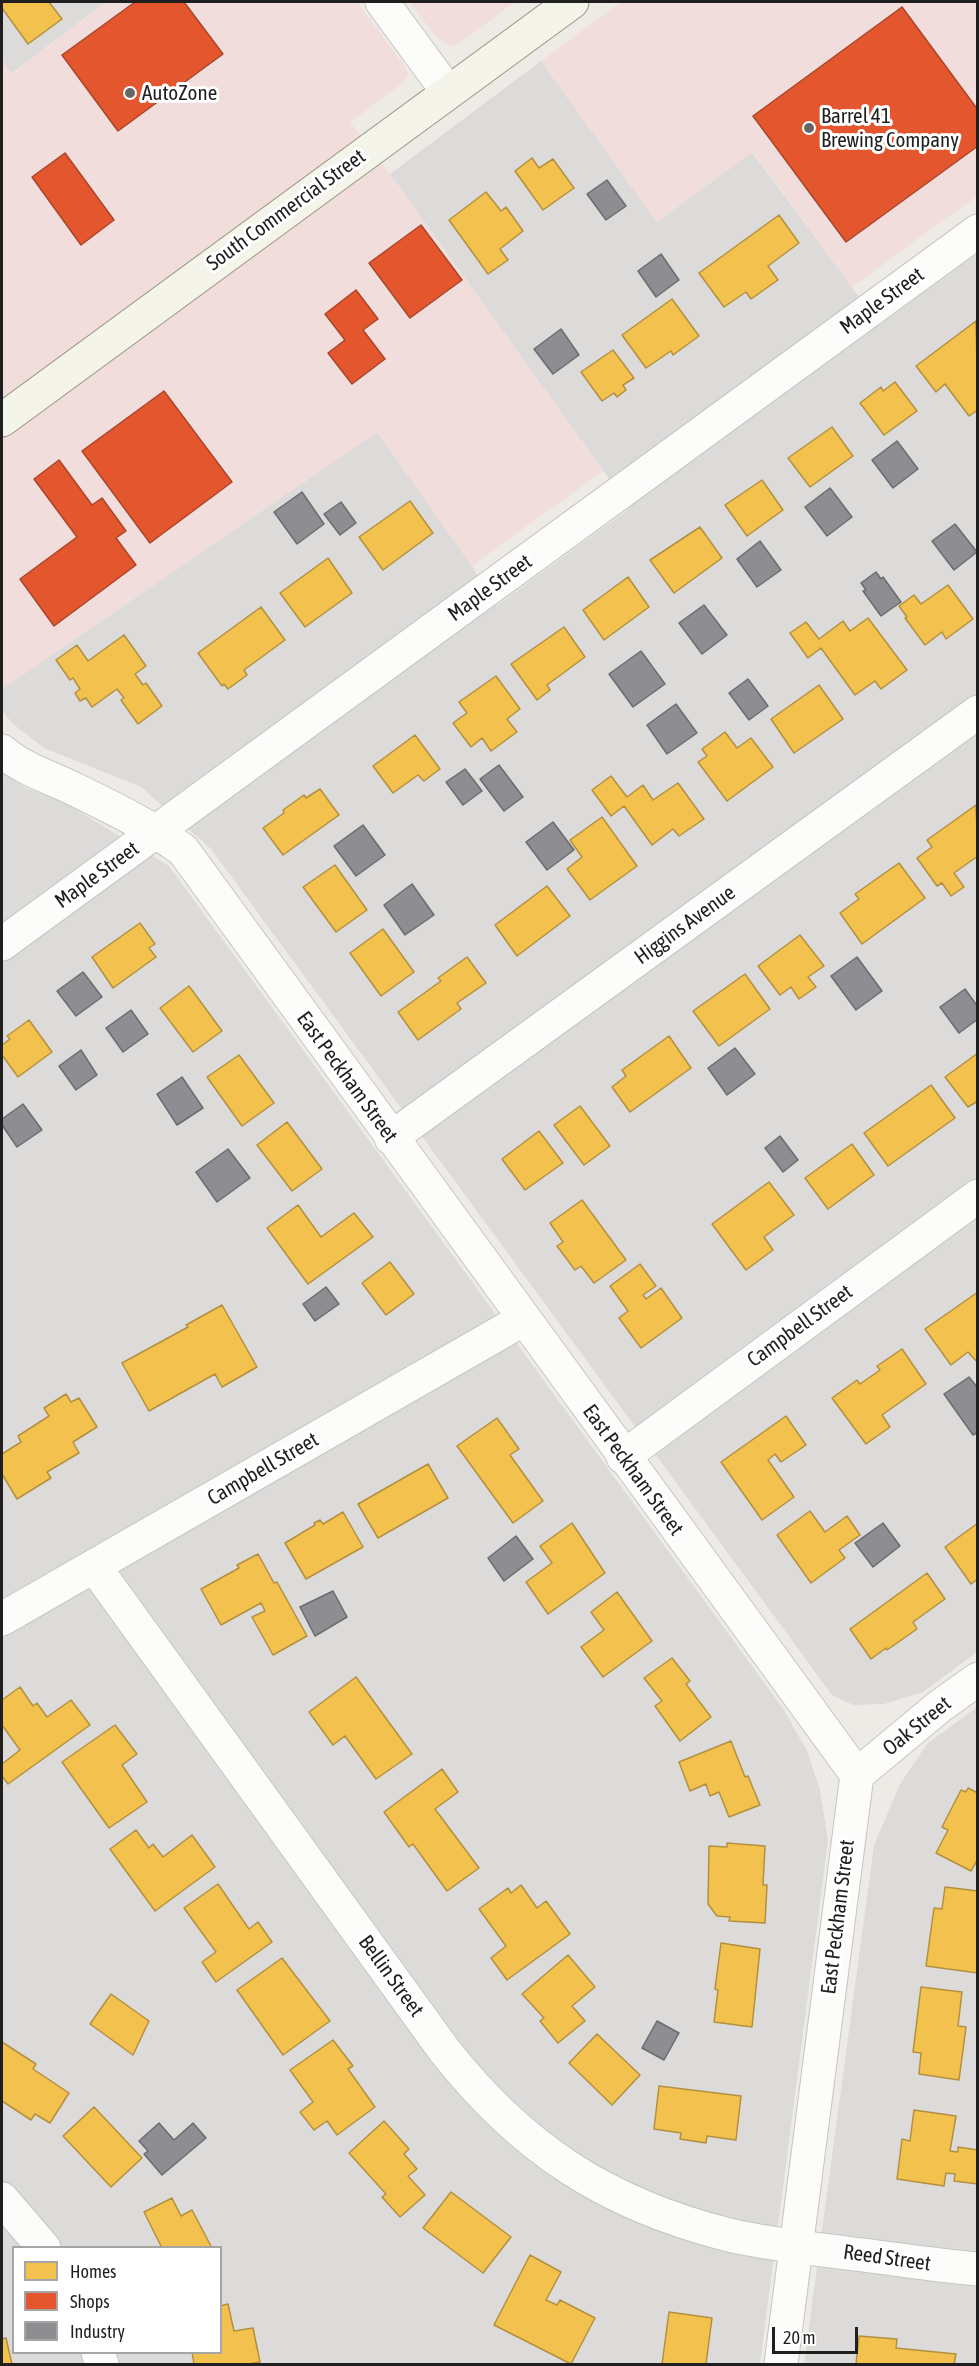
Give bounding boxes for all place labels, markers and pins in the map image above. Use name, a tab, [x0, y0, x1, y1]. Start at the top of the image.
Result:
place label: AutoZone	[142, 80, 217, 106]
marker: AutoZone	[123, 86, 137, 100]
place label: Barrel 41 Brewing Company	[821, 103, 959, 153]
marker: Barrel 41 Brewing Company	[802, 121, 816, 135]

